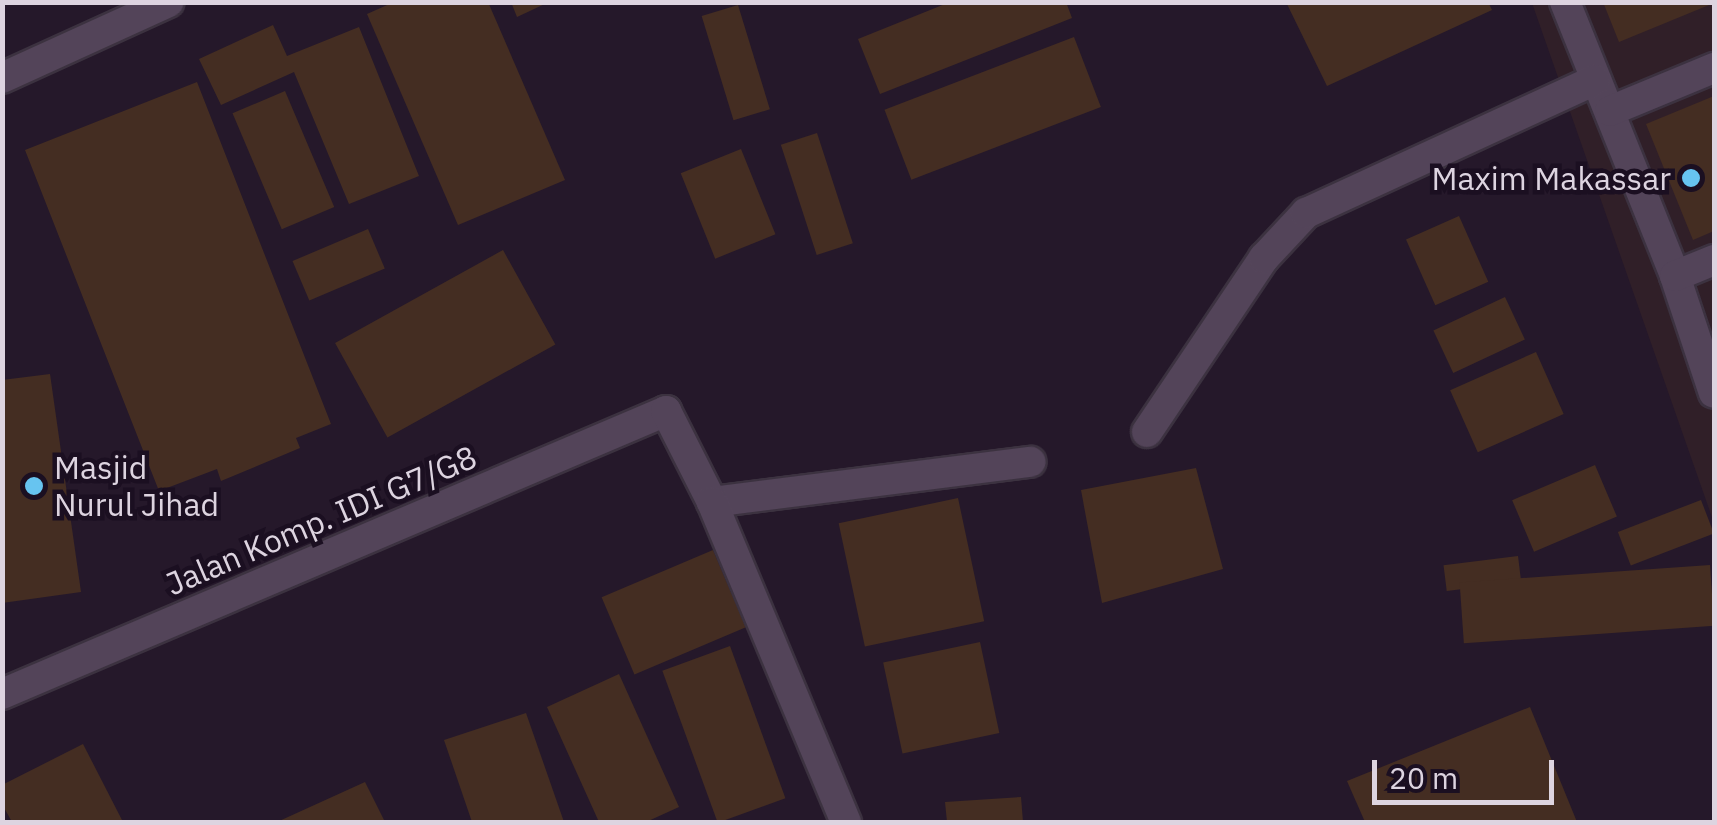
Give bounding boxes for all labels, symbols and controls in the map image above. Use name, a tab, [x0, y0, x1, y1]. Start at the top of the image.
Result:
place label: Maxim Makassar	[1432, 159, 1671, 197]
marker: Maxim Makassar	[1680, 167, 1702, 189]
street label: Jalan Komp. IDI G7/G8	[160, 437, 482, 603]
place label: Masjid Nurul Jihad	[54, 449, 219, 524]
marker: Masjid Nurul Jihad	[23, 475, 45, 497]
scale bar	[1377, 740, 1560, 802]
text: 20 m	[1389, 758, 1458, 797]

